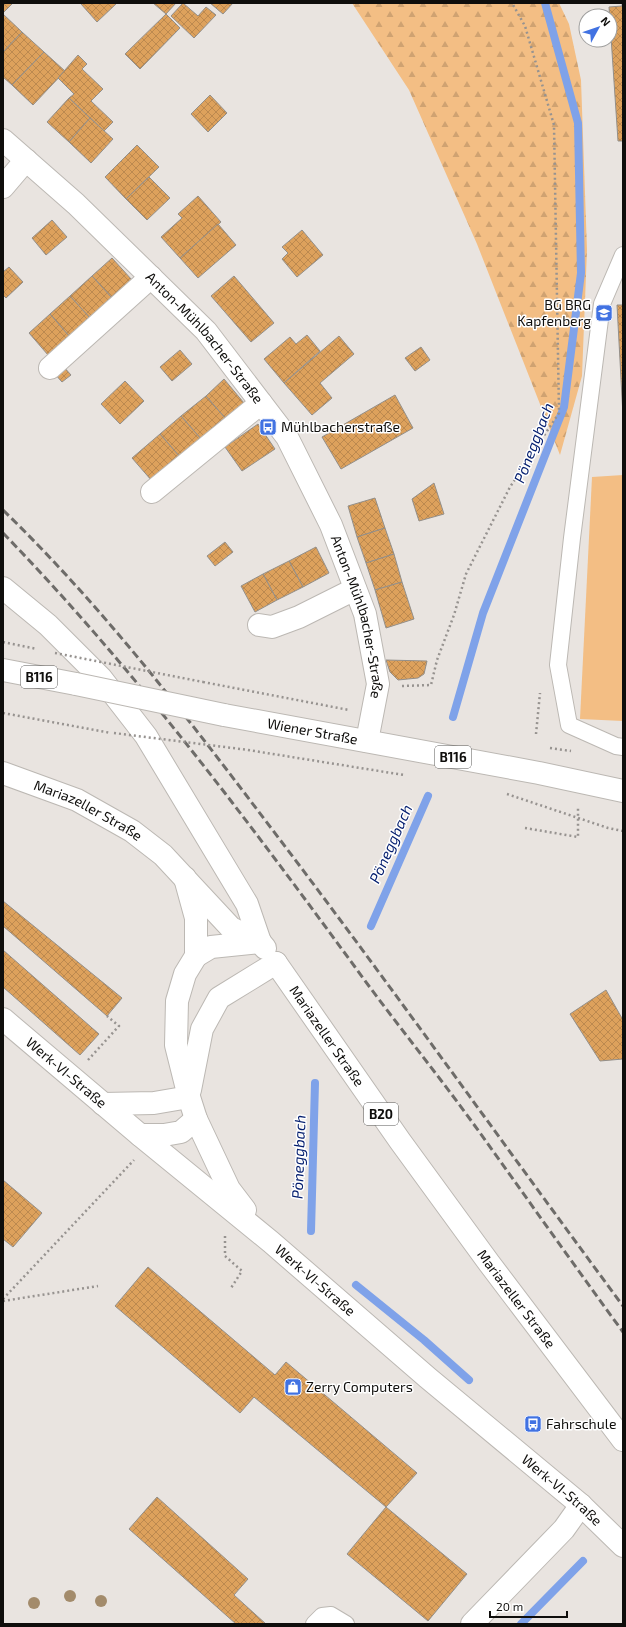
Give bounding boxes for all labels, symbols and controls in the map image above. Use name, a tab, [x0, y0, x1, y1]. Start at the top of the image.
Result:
north arrow	[578, 8, 618, 48]
text: N	[599, 14, 614, 29]
street label: Anton-Mühlbacher-Straße	[143, 268, 267, 407]
place label: BG BRG Kapfenberg	[517, 296, 591, 329]
school or university icon: BG BRG Kapfenberg	[594, 303, 614, 323]
water label: Pöneggbach	[510, 400, 557, 485]
bus stop icon: Mühlbacherstraße	[258, 417, 278, 437]
place label: Mühlbacherstraße	[281, 418, 400, 435]
street label: Anton-Mühlbacher-Straße	[328, 532, 387, 700]
road number: B116	[21, 666, 57, 688]
street label: Wiener Straße	[266, 714, 359, 747]
road number: B116	[435, 746, 471, 768]
street label: Mariazeller Straße	[32, 776, 146, 844]
water label: Pöneggbach	[365, 801, 415, 886]
street label: Mariazeller Straße	[286, 982, 368, 1089]
street label: Werk-VI-Straße	[23, 1033, 111, 1111]
road number: B20	[364, 1103, 398, 1125]
water label: Pöneggbach	[288, 1114, 308, 1199]
street label: Werk-VI-Straße	[272, 1240, 359, 1319]
street label: Mariazeller Straße	[474, 1246, 559, 1351]
shop icon: Zerry Computers	[283, 1377, 303, 1397]
place label: Zerry Computers	[306, 1378, 413, 1395]
bus stop icon: Fahrschule	[523, 1414, 543, 1434]
place label: Fahrschule	[546, 1415, 616, 1432]
street label: Werk-VI-Straße	[519, 1450, 606, 1529]
scale bar	[490, 1593, 567, 1619]
text: 20 m	[496, 1599, 523, 1613]

